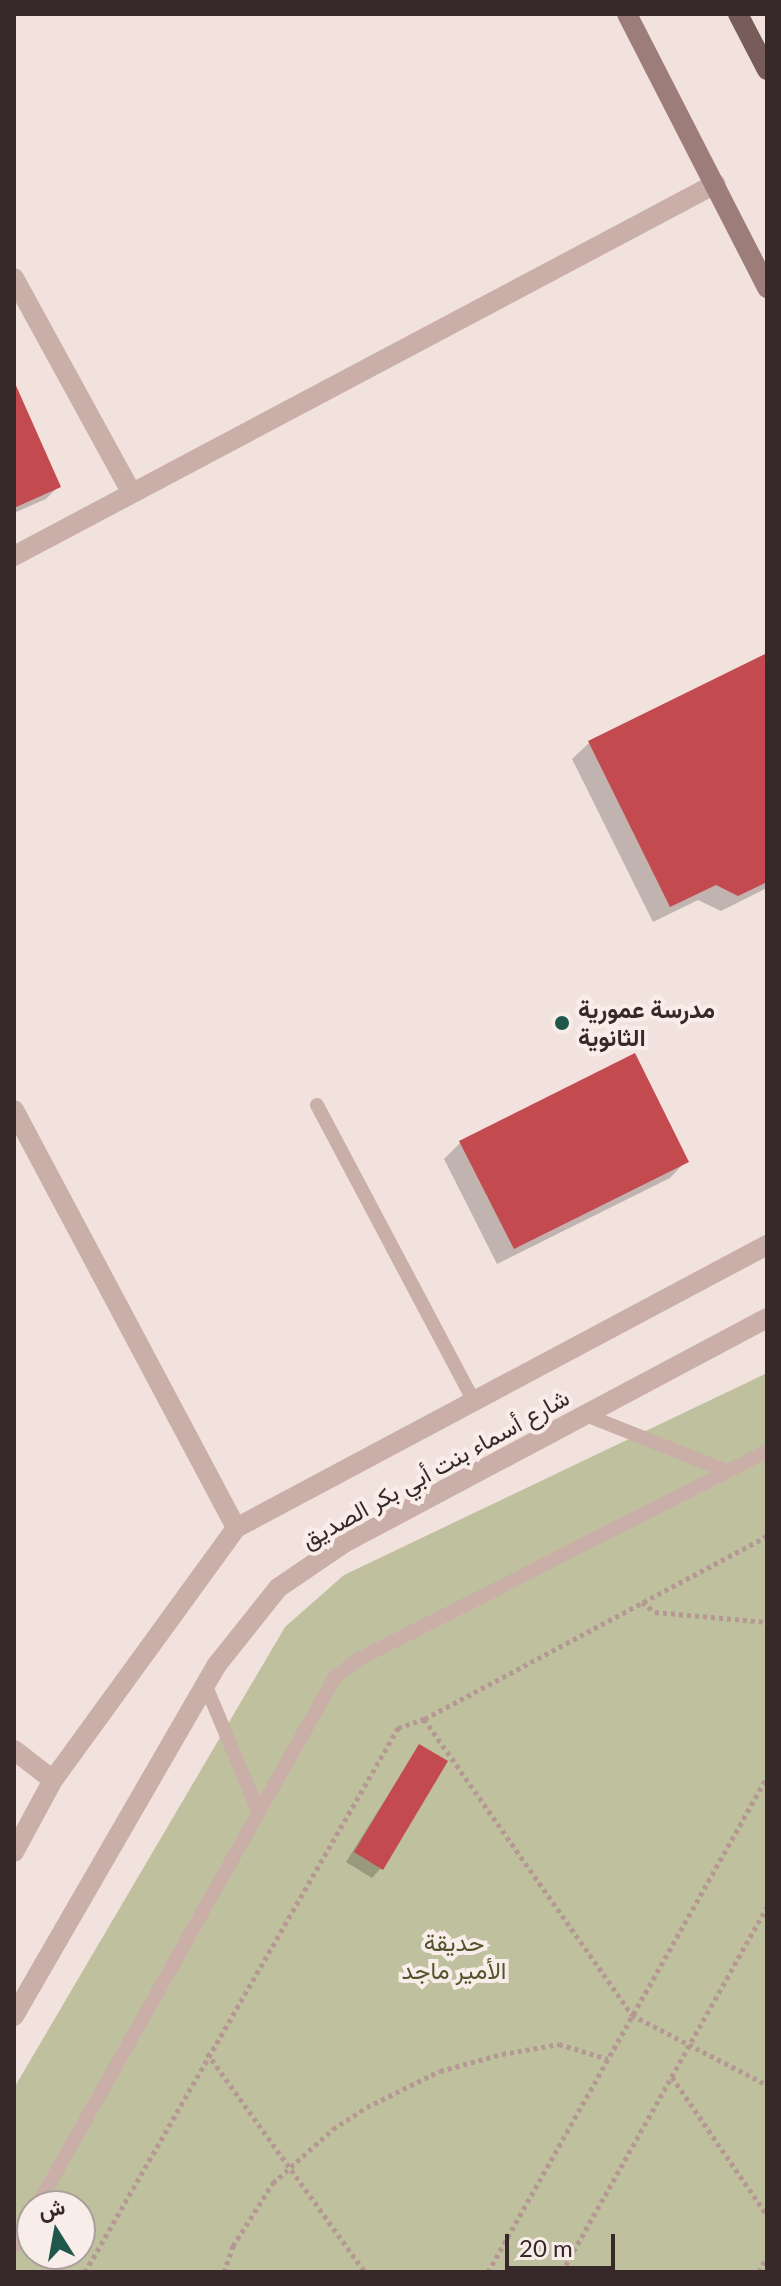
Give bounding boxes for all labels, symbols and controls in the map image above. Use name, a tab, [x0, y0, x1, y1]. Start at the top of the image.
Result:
place label: مدرسة عمورية الثانوية	[578, 995, 715, 1051]
marker: مدرسة عمورية الثانوية	[553, 1014, 571, 1032]
street label: شارع أسماء بنت أبي بكر الصديق	[296, 1382, 574, 1554]
park label: حديقة الأمير ماجد	[402, 1928, 506, 1984]
north arrow	[16, 2190, 96, 2270]
text: ش	[36, 2192, 67, 2224]
scale bar	[509, 2218, 619, 2268]
text: 20 m	[519, 2233, 573, 2262]

